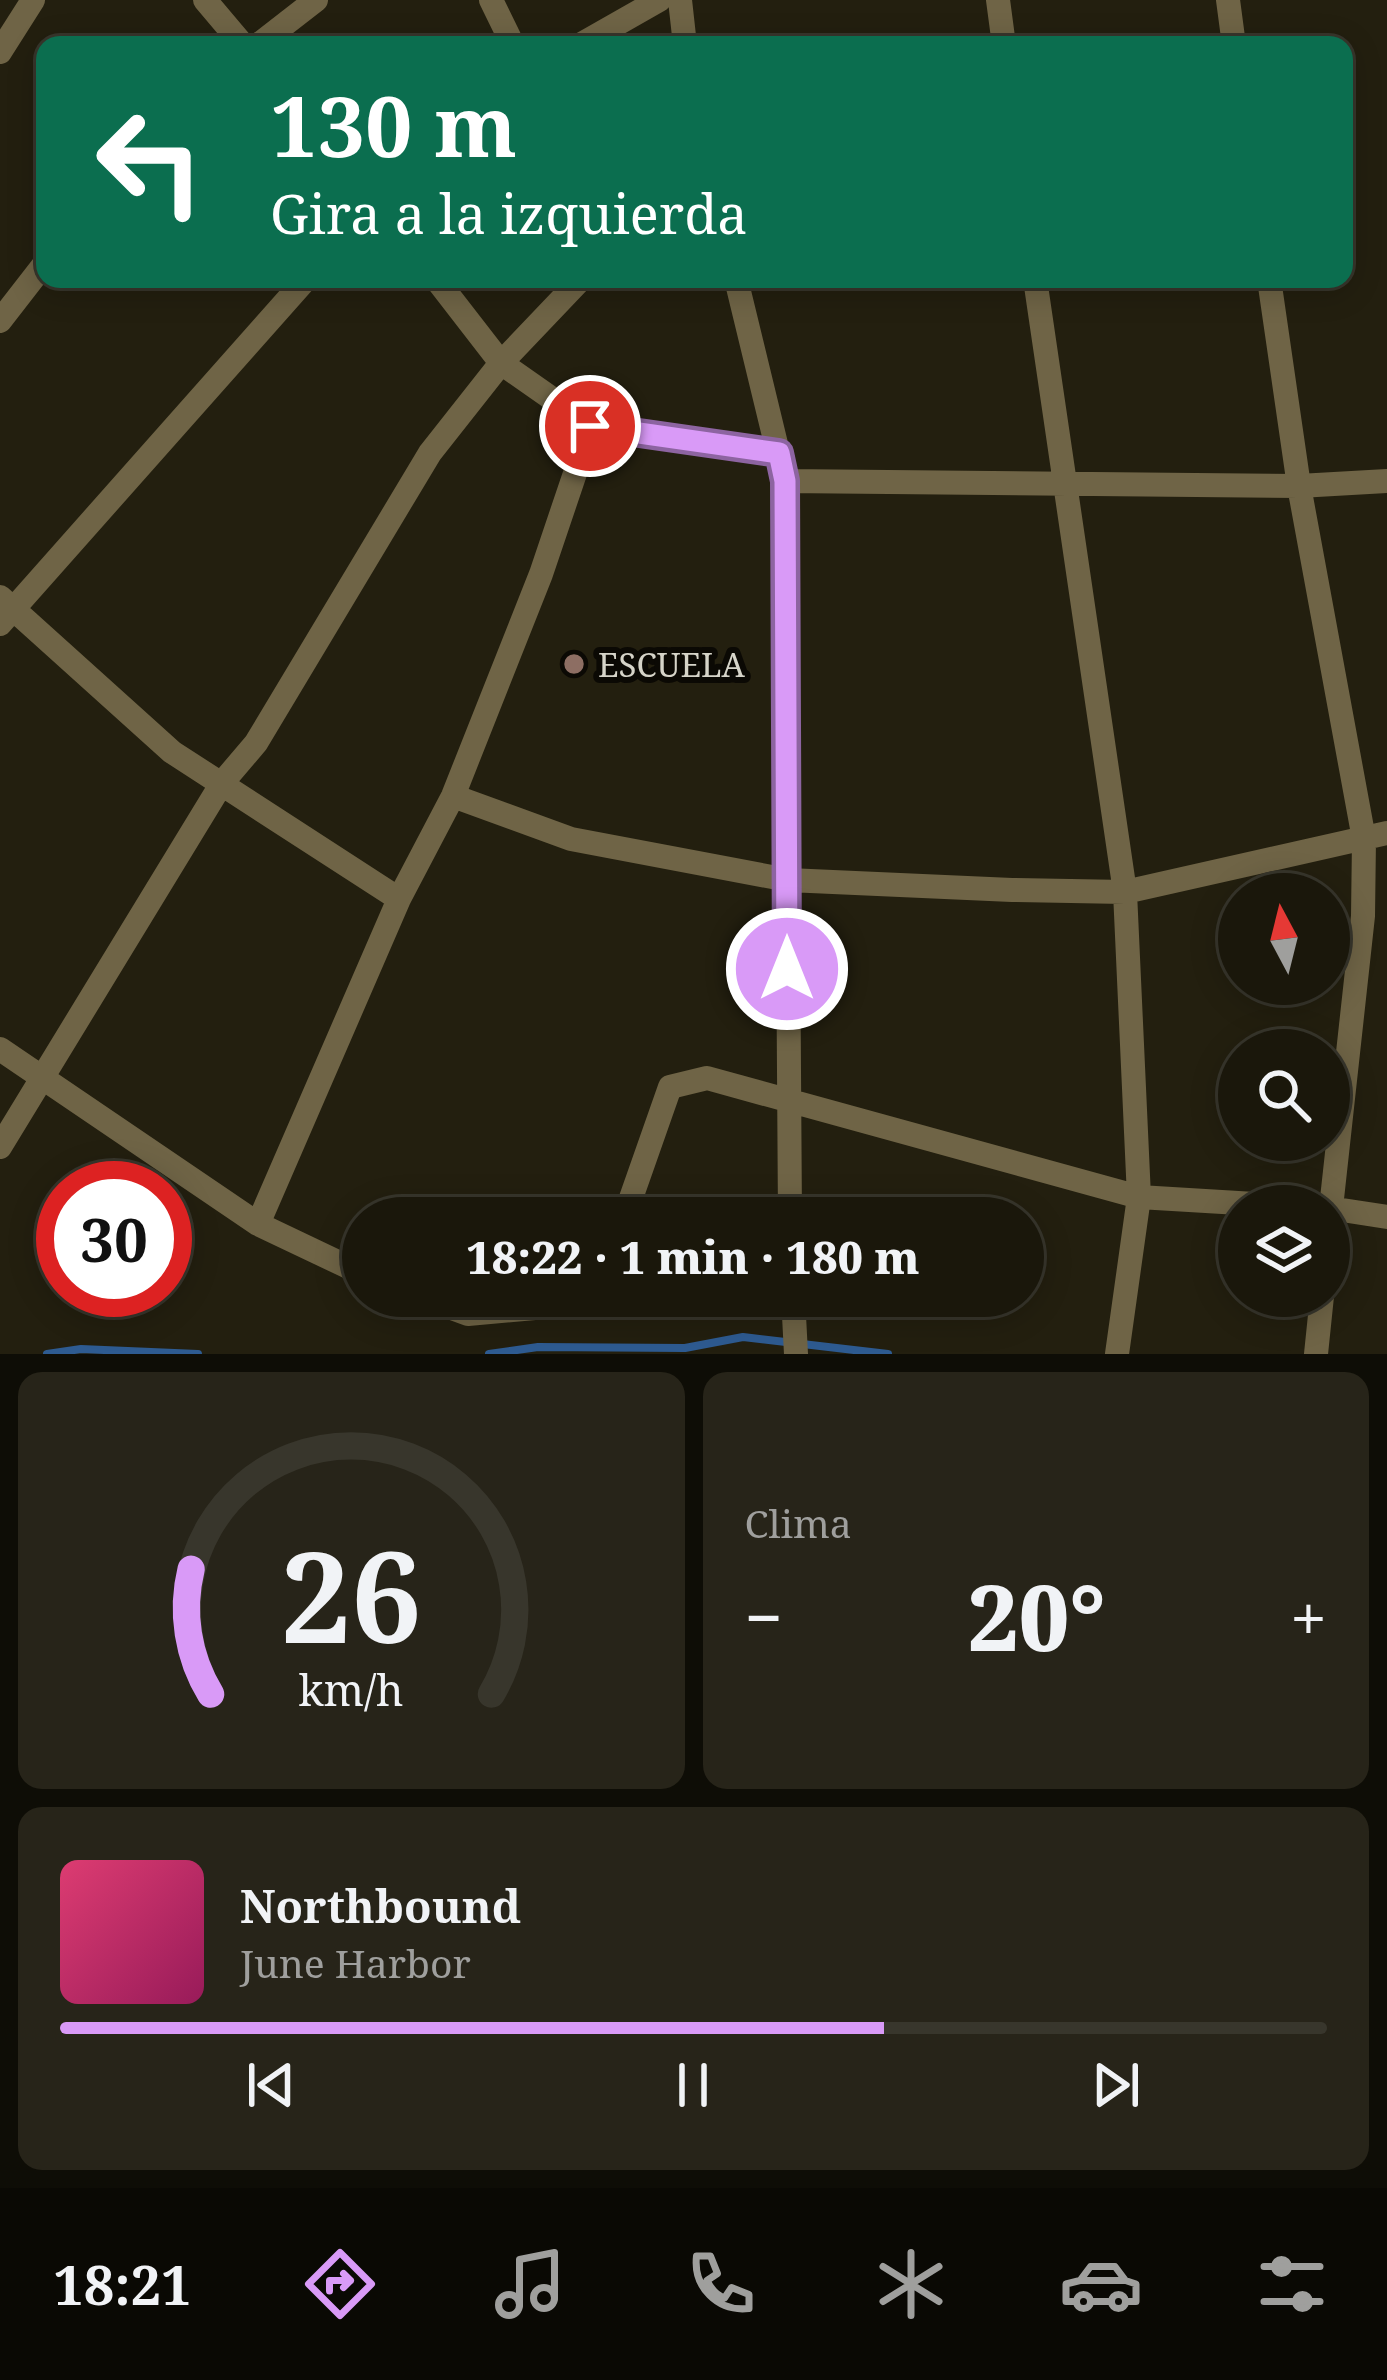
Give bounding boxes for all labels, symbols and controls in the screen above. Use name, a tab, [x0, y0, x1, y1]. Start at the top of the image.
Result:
text: 130 m	[270, 67, 517, 182]
icon: left	[72, 84, 228, 240]
text: Gira a la izquierda	[270, 176, 748, 250]
pin	[539, 375, 641, 477]
icon: arrive	[557, 393, 623, 459]
place label: ESCUELA	[598, 642, 746, 687]
marker: ESCUELA	[561, 651, 587, 677]
north arrow	[1218, 873, 1350, 1005]
map controls	[1218, 873, 1350, 1317]
position arrow	[724, 906, 850, 1032]
button: search	[1218, 1029, 1350, 1161]
speed limit sign: 30	[36, 1161, 192, 1317]
button: layers	[1218, 1185, 1350, 1317]
text: 18:22 · 1 min · 180 m	[466, 1226, 920, 1287]
text: Clima	[745, 1496, 852, 1549]
text: 26	[281, 1510, 422, 1680]
text: 20°	[967, 1555, 1105, 1677]
text: −	[745, 1571, 783, 1661]
text: +	[1290, 1571, 1327, 1661]
text: km/h	[299, 1659, 404, 1718]
text: Northbound	[240, 1875, 521, 1936]
text: June Harbor	[240, 1936, 471, 1989]
icon: previous	[238, 2052, 304, 2118]
icon: pause	[660, 2052, 726, 2118]
icon: next	[1083, 2052, 1149, 2118]
icon: directions	[298, 2242, 382, 2326]
icon: music	[488, 2242, 572, 2326]
icon: phone	[679, 2242, 763, 2326]
icon: climate	[869, 2242, 953, 2326]
icon: car	[1059, 2242, 1143, 2326]
icon: filters	[1250, 2242, 1334, 2326]
text: 18:21	[53, 2247, 192, 2321]

